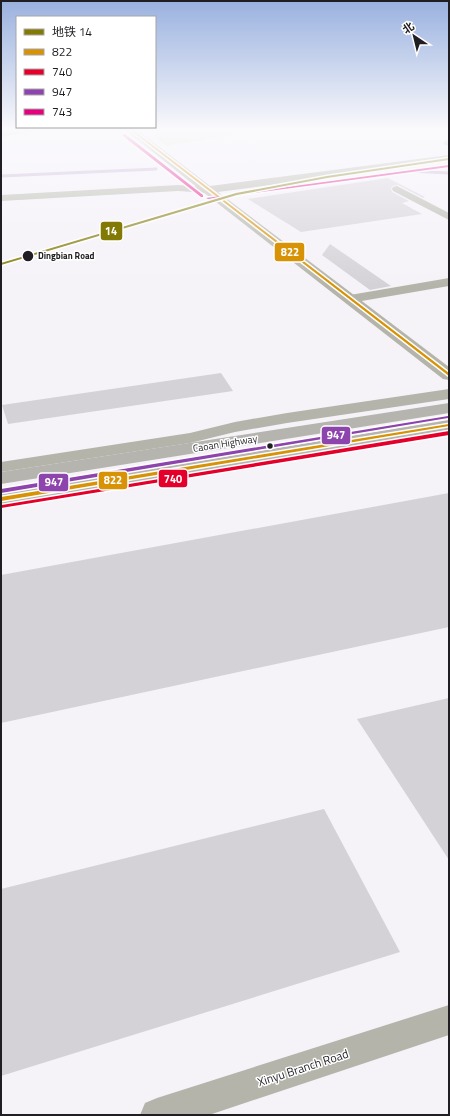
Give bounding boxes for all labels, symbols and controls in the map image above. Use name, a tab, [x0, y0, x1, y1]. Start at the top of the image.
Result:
legend	[16, 16, 156, 128]
north arrow	[394, 16, 434, 56]
text: 北	[399, 18, 417, 38]
text: 地铁 14	[52, 22, 92, 41]
text: 822	[52, 42, 72, 61]
text: 740	[52, 62, 72, 81]
text: 947	[52, 82, 72, 101]
text: 743	[52, 102, 72, 121]
line badge: 14	[100, 221, 123, 241]
text: 14	[105, 223, 117, 239]
line badge: 822	[274, 242, 305, 262]
text: 822	[281, 244, 299, 260]
marker: Dingbian Road	[21, 249, 35, 263]
place label: Dingbian Road	[38, 249, 95, 262]
line badge: 947	[321, 426, 351, 445]
text: 947	[327, 427, 345, 443]
street label: Caoan Highway	[192, 431, 259, 456]
unlabelled marker	[265, 441, 275, 451]
line badge: 740	[158, 469, 188, 488]
line badge: 822	[98, 471, 128, 490]
text: 740	[164, 471, 182, 487]
text: 822	[104, 472, 122, 488]
line badge: 947	[38, 473, 69, 492]
text: 947	[45, 474, 63, 490]
street label: Xinyu Branch Road	[255, 1044, 351, 1091]

